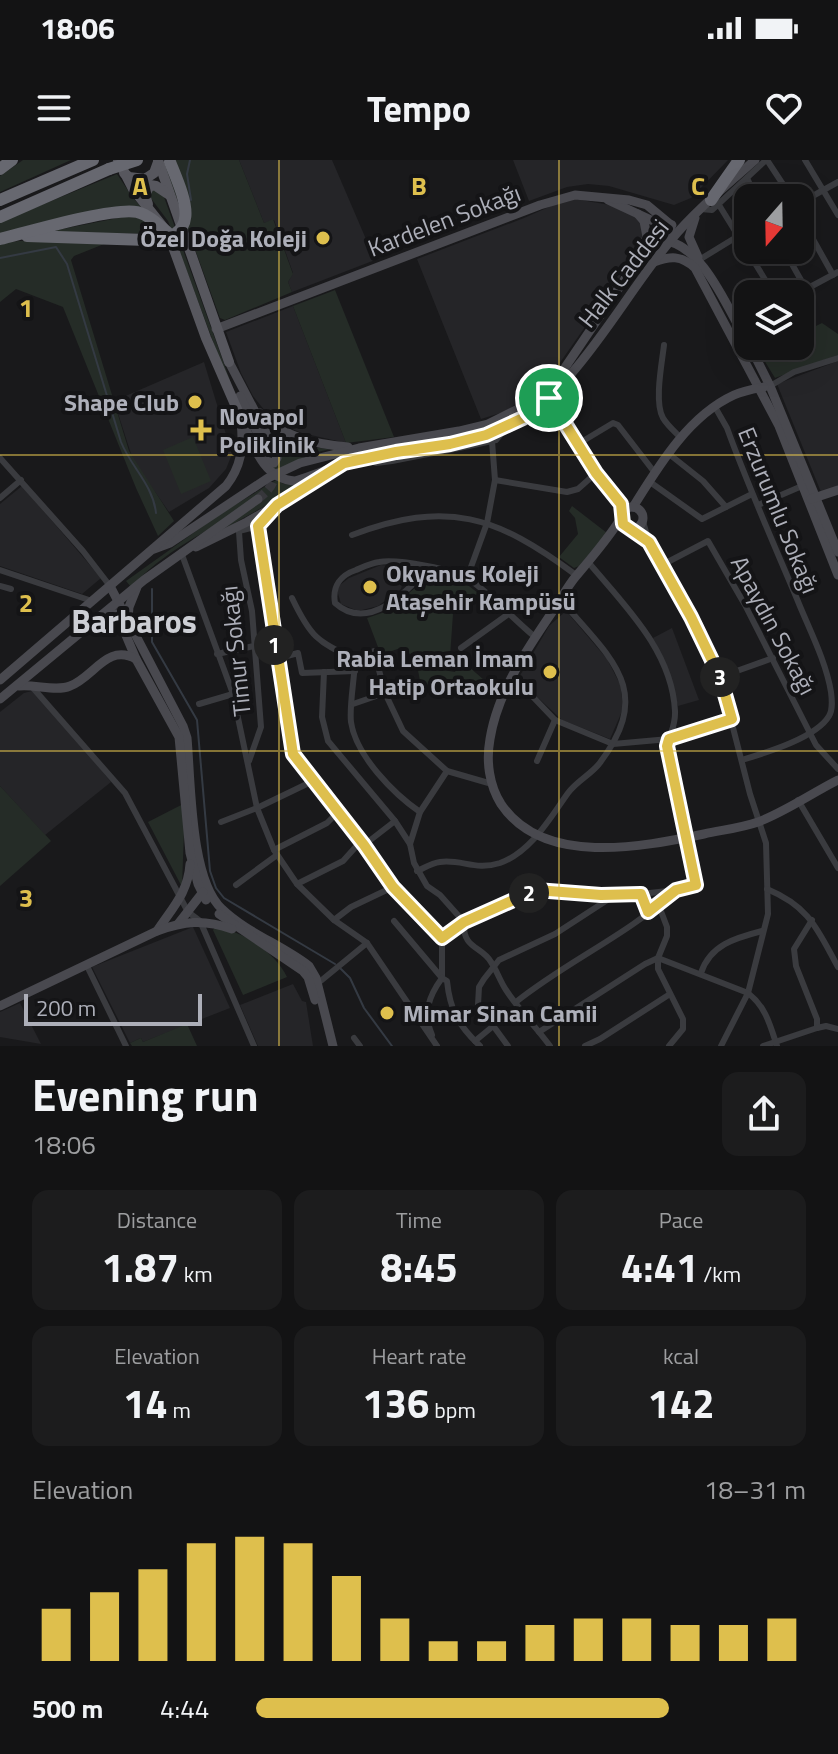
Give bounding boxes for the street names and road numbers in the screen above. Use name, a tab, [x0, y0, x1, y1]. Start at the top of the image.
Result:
street label: Kardelen Sokağı	[362, 174, 526, 266]
street label: Halk Caddesi	[569, 211, 677, 335]
street label: Erzurumlu Sokağı	[729, 421, 829, 599]
street label: Apaydın Sokağı	[722, 549, 826, 701]
street label: Timur Sokağı	[210, 584, 260, 718]

